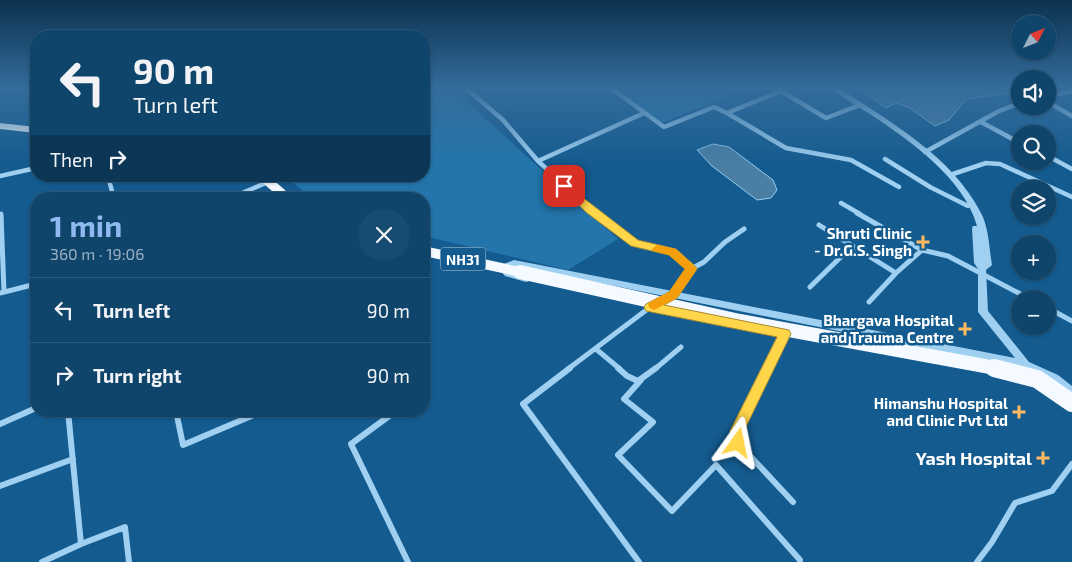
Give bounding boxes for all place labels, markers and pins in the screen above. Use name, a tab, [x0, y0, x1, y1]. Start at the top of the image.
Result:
pin	[543, 165, 585, 207]
place label: Shruti Clinic - Dr.G.S. Singh	[814, 224, 912, 259]
marker: Shruti Clinic - Dr.G.S. Singh	[916, 235, 930, 249]
place label: Bhargava Hospital and Trauma Centre	[821, 311, 954, 346]
marker: Bhargava Hospital and Trauma Centre	[958, 322, 972, 336]
place label: Himanshu Hospital and Clinic Pvt Ltd	[874, 394, 1008, 429]
marker: Himanshu Hospital and Clinic Pvt Ltd	[1012, 405, 1026, 419]
place label: Yash Hospital	[916, 447, 1032, 469]
marker: Yash Hospital	[1036, 451, 1050, 465]

